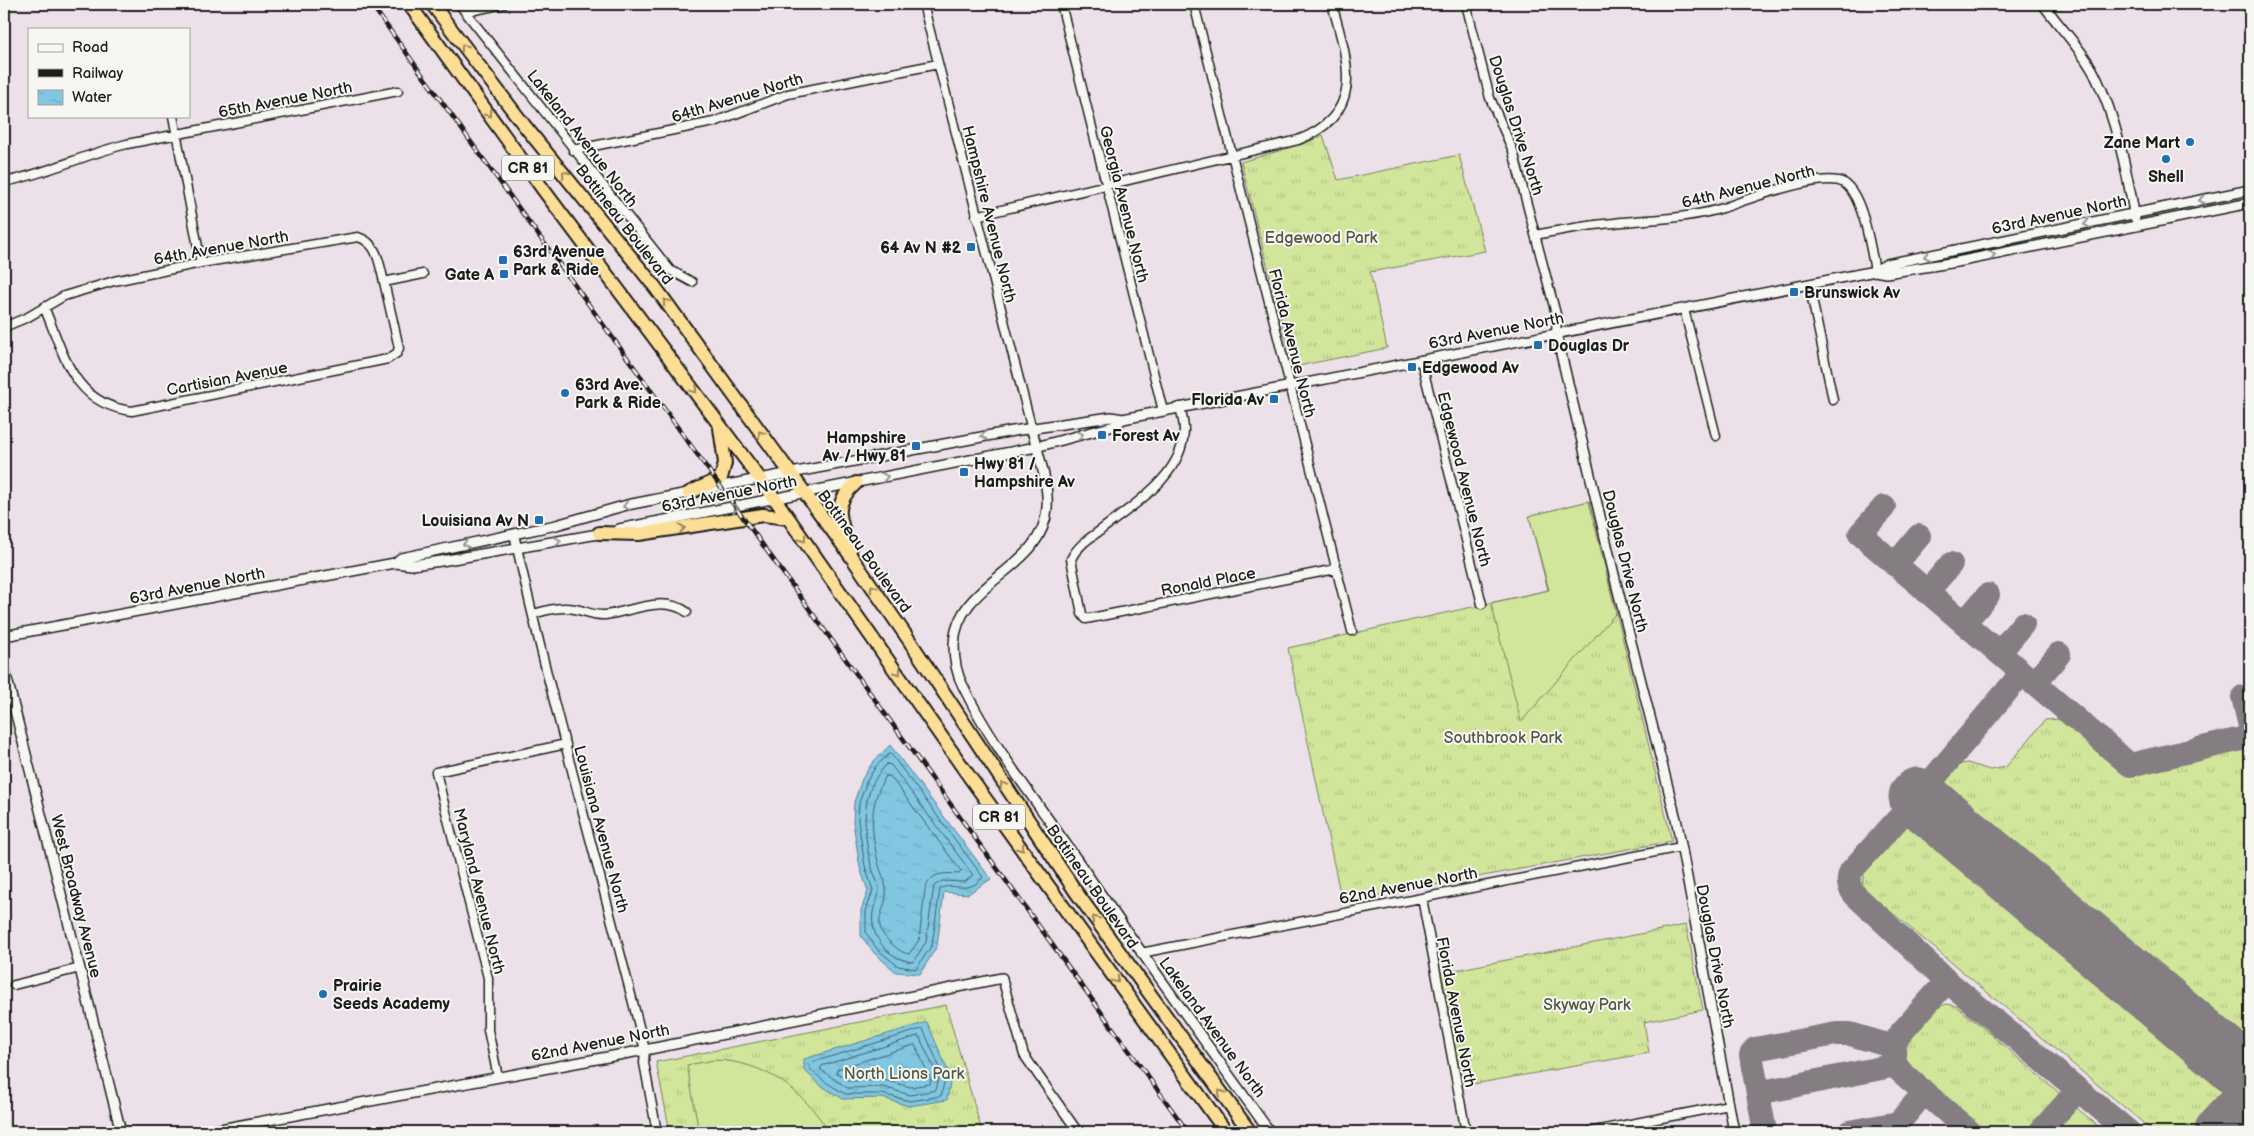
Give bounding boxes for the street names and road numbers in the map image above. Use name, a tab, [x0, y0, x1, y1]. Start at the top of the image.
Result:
street label: Douglas Drive North	[1484, 53, 1547, 198]
street label: Lakeland Avenue North	[522, 67, 641, 211]
street label: 64th Avenue North	[669, 69, 806, 127]
street label: 65th Avenue North	[217, 78, 354, 123]
street label: Hampshire Avenue North	[957, 124, 1020, 305]
street label: Georgia Avenue North	[1095, 124, 1152, 285]
road number: CR 81	[502, 156, 554, 180]
street label: Bottineau Boulevard	[571, 161, 677, 289]
street label: 64th Avenue North	[1680, 162, 1817, 213]
street label: 63rd Avenue North	[1990, 192, 2129, 239]
street label: 64th Avenue North	[152, 227, 290, 270]
street label: Florida Avenue North	[1264, 267, 1319, 420]
street label: 63rd Avenue North	[1427, 309, 1566, 354]
street label: Cartisian Avenue	[165, 358, 290, 401]
street label: Edgewood Avenue North	[1433, 390, 1495, 569]
street label: 63rd Avenue North	[660, 472, 799, 517]
street label: Bottineau Boulevard	[813, 487, 915, 617]
street label: Douglas Drive North	[1598, 488, 1651, 635]
street label: 63rd Avenue North	[128, 564, 267, 609]
street label: Ronald Place	[1159, 564, 1258, 601]
street label: Louisiana Avenue North	[569, 744, 632, 915]
road number: CR 81	[973, 804, 1025, 830]
street label: Maryland Avenue North	[449, 806, 508, 977]
street label: West Broadway Avenue	[46, 813, 105, 980]
street label: Bottineau Boulevard	[1042, 821, 1142, 953]
street label: 62nd Avenue North	[1337, 864, 1479, 909]
street label: Douglas Drive North	[1691, 883, 1738, 1030]
street label: Florida Avenue North	[1432, 935, 1479, 1089]
street label: Lakeland Avenue North	[1155, 954, 1269, 1102]
street label: 62nd Avenue North	[529, 1021, 671, 1066]

